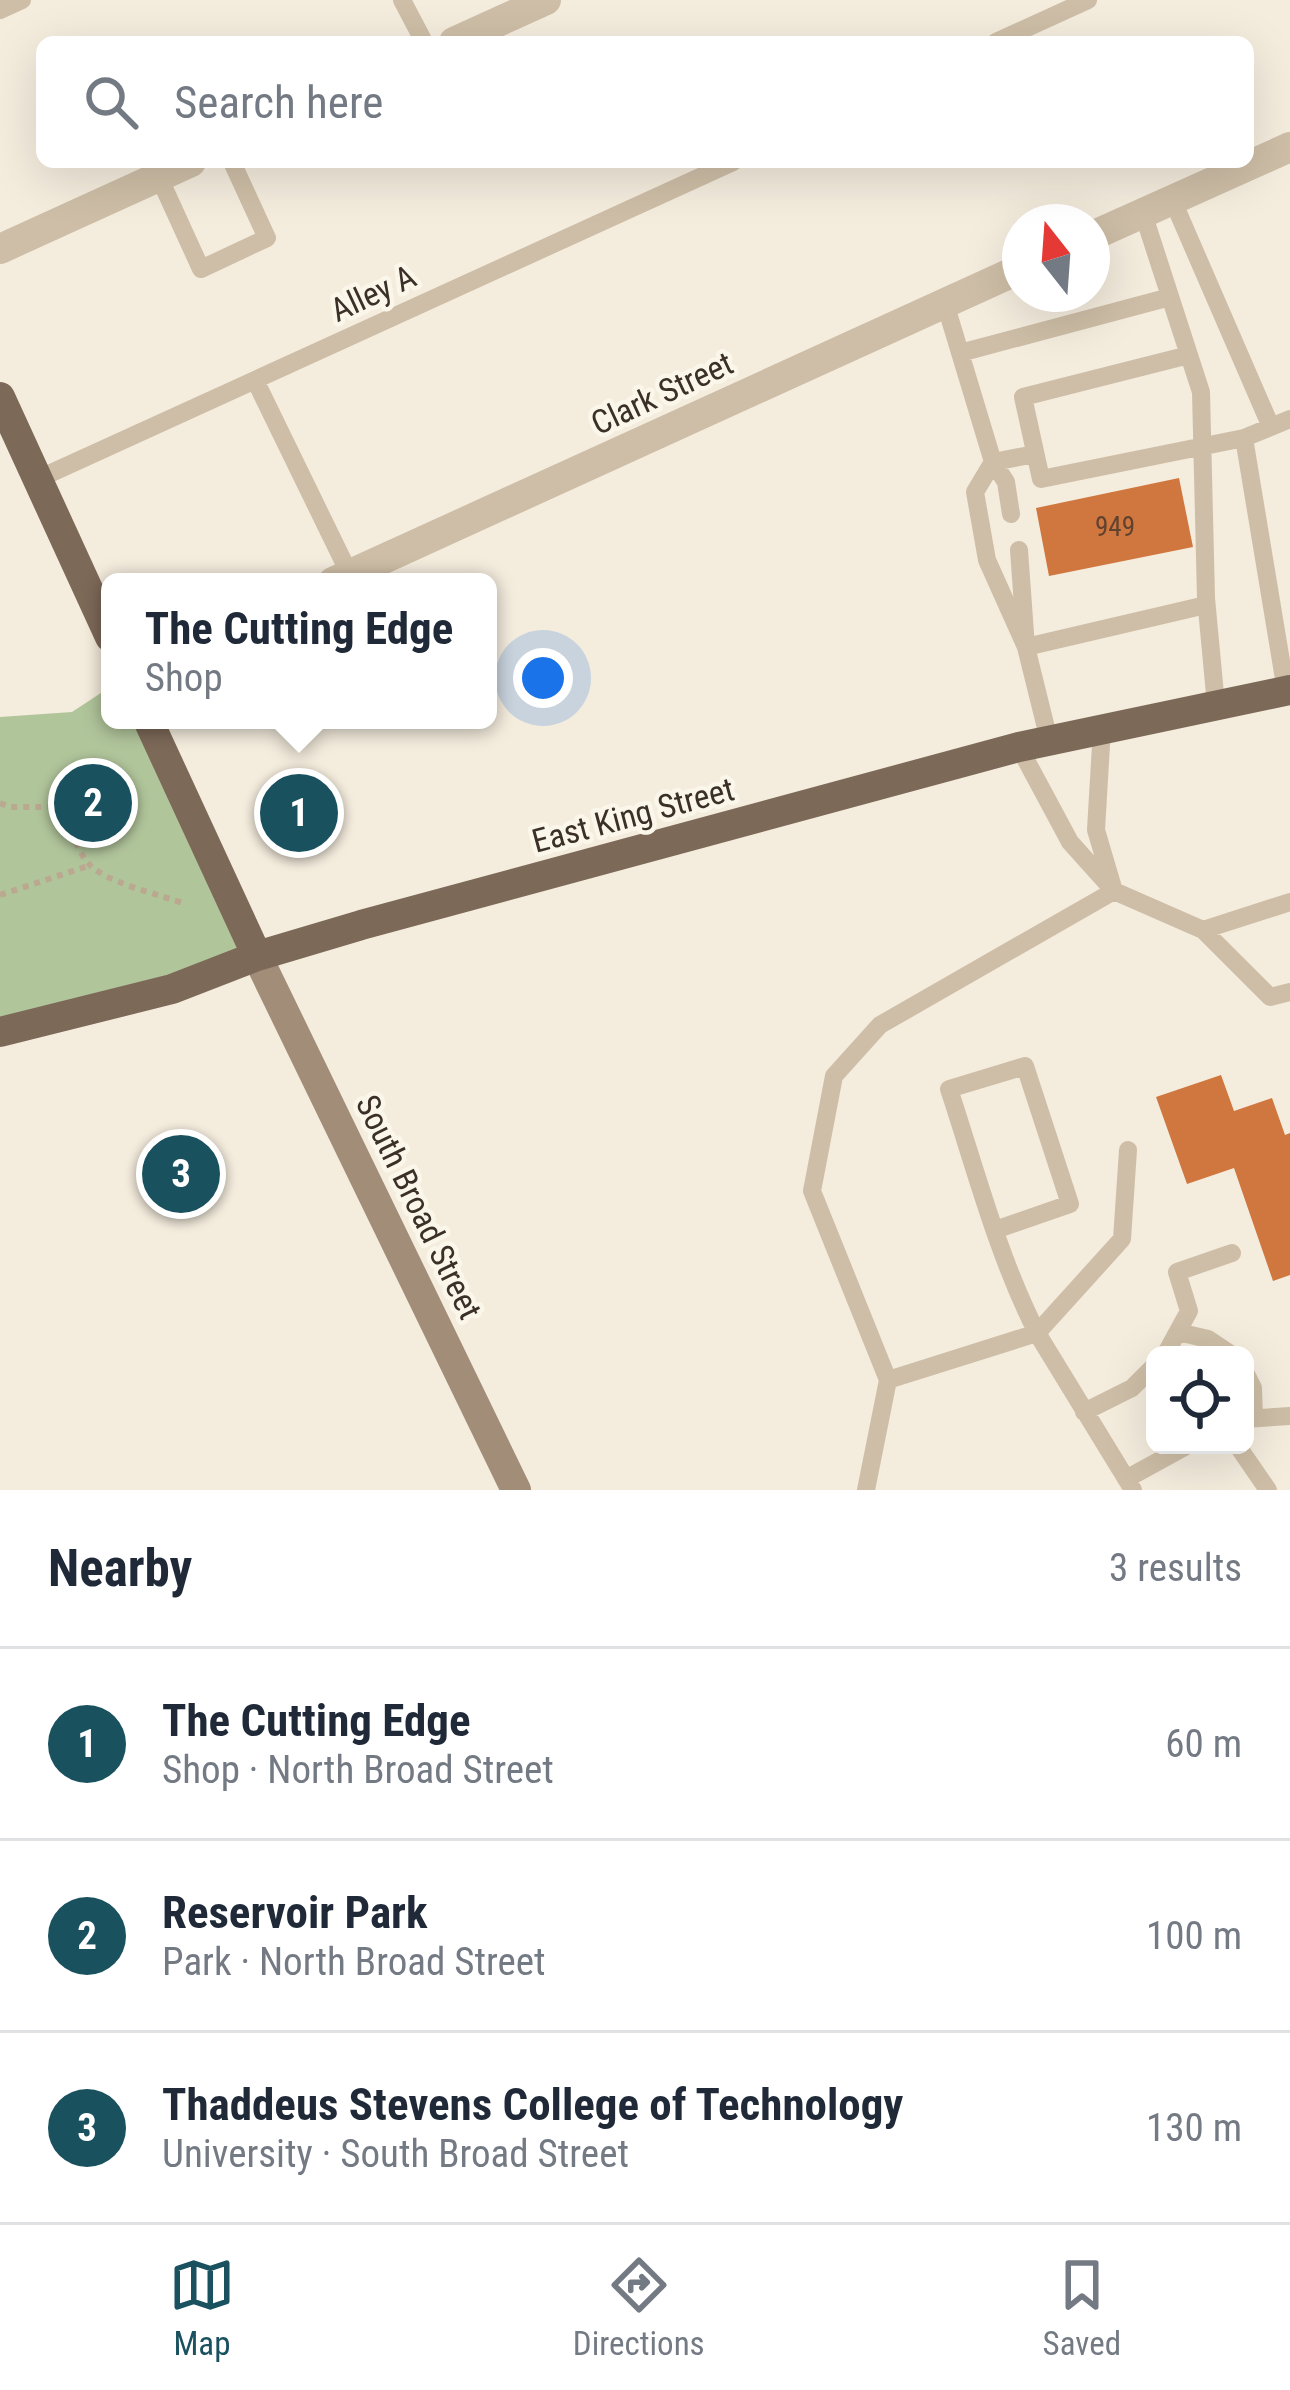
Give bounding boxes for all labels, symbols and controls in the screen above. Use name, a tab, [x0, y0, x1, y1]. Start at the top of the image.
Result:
search box	[36, 36, 1254, 168]
icon: search	[78, 69, 144, 135]
text: Search here	[174, 76, 383, 129]
north arrow	[1002, 204, 1110, 312]
street label: Alley A	[324, 256, 422, 330]
street label: Clark Street	[585, 343, 739, 443]
house number: 949	[1095, 511, 1135, 543]
popup	[101, 573, 497, 729]
text: The Cutting Edge	[145, 602, 453, 655]
your location	[513, 648, 573, 708]
text: Shop	[145, 655, 223, 701]
pin: 2	[54, 758, 132, 848]
pin: 1	[260, 768, 338, 858]
street label: East King Street	[528, 769, 738, 861]
street label: South Broad Street	[348, 1089, 490, 1325]
pin: 3	[142, 1129, 220, 1219]
map controls	[1146, 1346, 1254, 1454]
button: locate	[1146, 1346, 1254, 1454]
text: Nearby	[48, 1539, 192, 1598]
text: 3 results	[1109, 1545, 1242, 1591]
text: The Cutting Edge	[162, 1694, 471, 1747]
text: 1	[77, 1721, 97, 1767]
text: 60 m	[1165, 1721, 1242, 1767]
text: Shop · North Broad Street	[162, 1747, 554, 1793]
text: Reservoir Park	[162, 1886, 428, 1939]
text: 2	[77, 1913, 97, 1959]
text: 100 m	[1146, 1913, 1242, 1959]
text: Park · North Broad Street	[162, 1939, 546, 1985]
text: Thaddeus Stevens College of Technology	[162, 2078, 903, 2131]
text: 3	[77, 2105, 97, 2151]
text: 130 m	[1146, 2105, 1242, 2151]
text: University · South Broad Street	[162, 2131, 629, 2177]
tab: Map	[169, 2252, 235, 2363]
tab: Directions	[573, 2252, 705, 2363]
tab: Saved	[1043, 2252, 1121, 2363]

